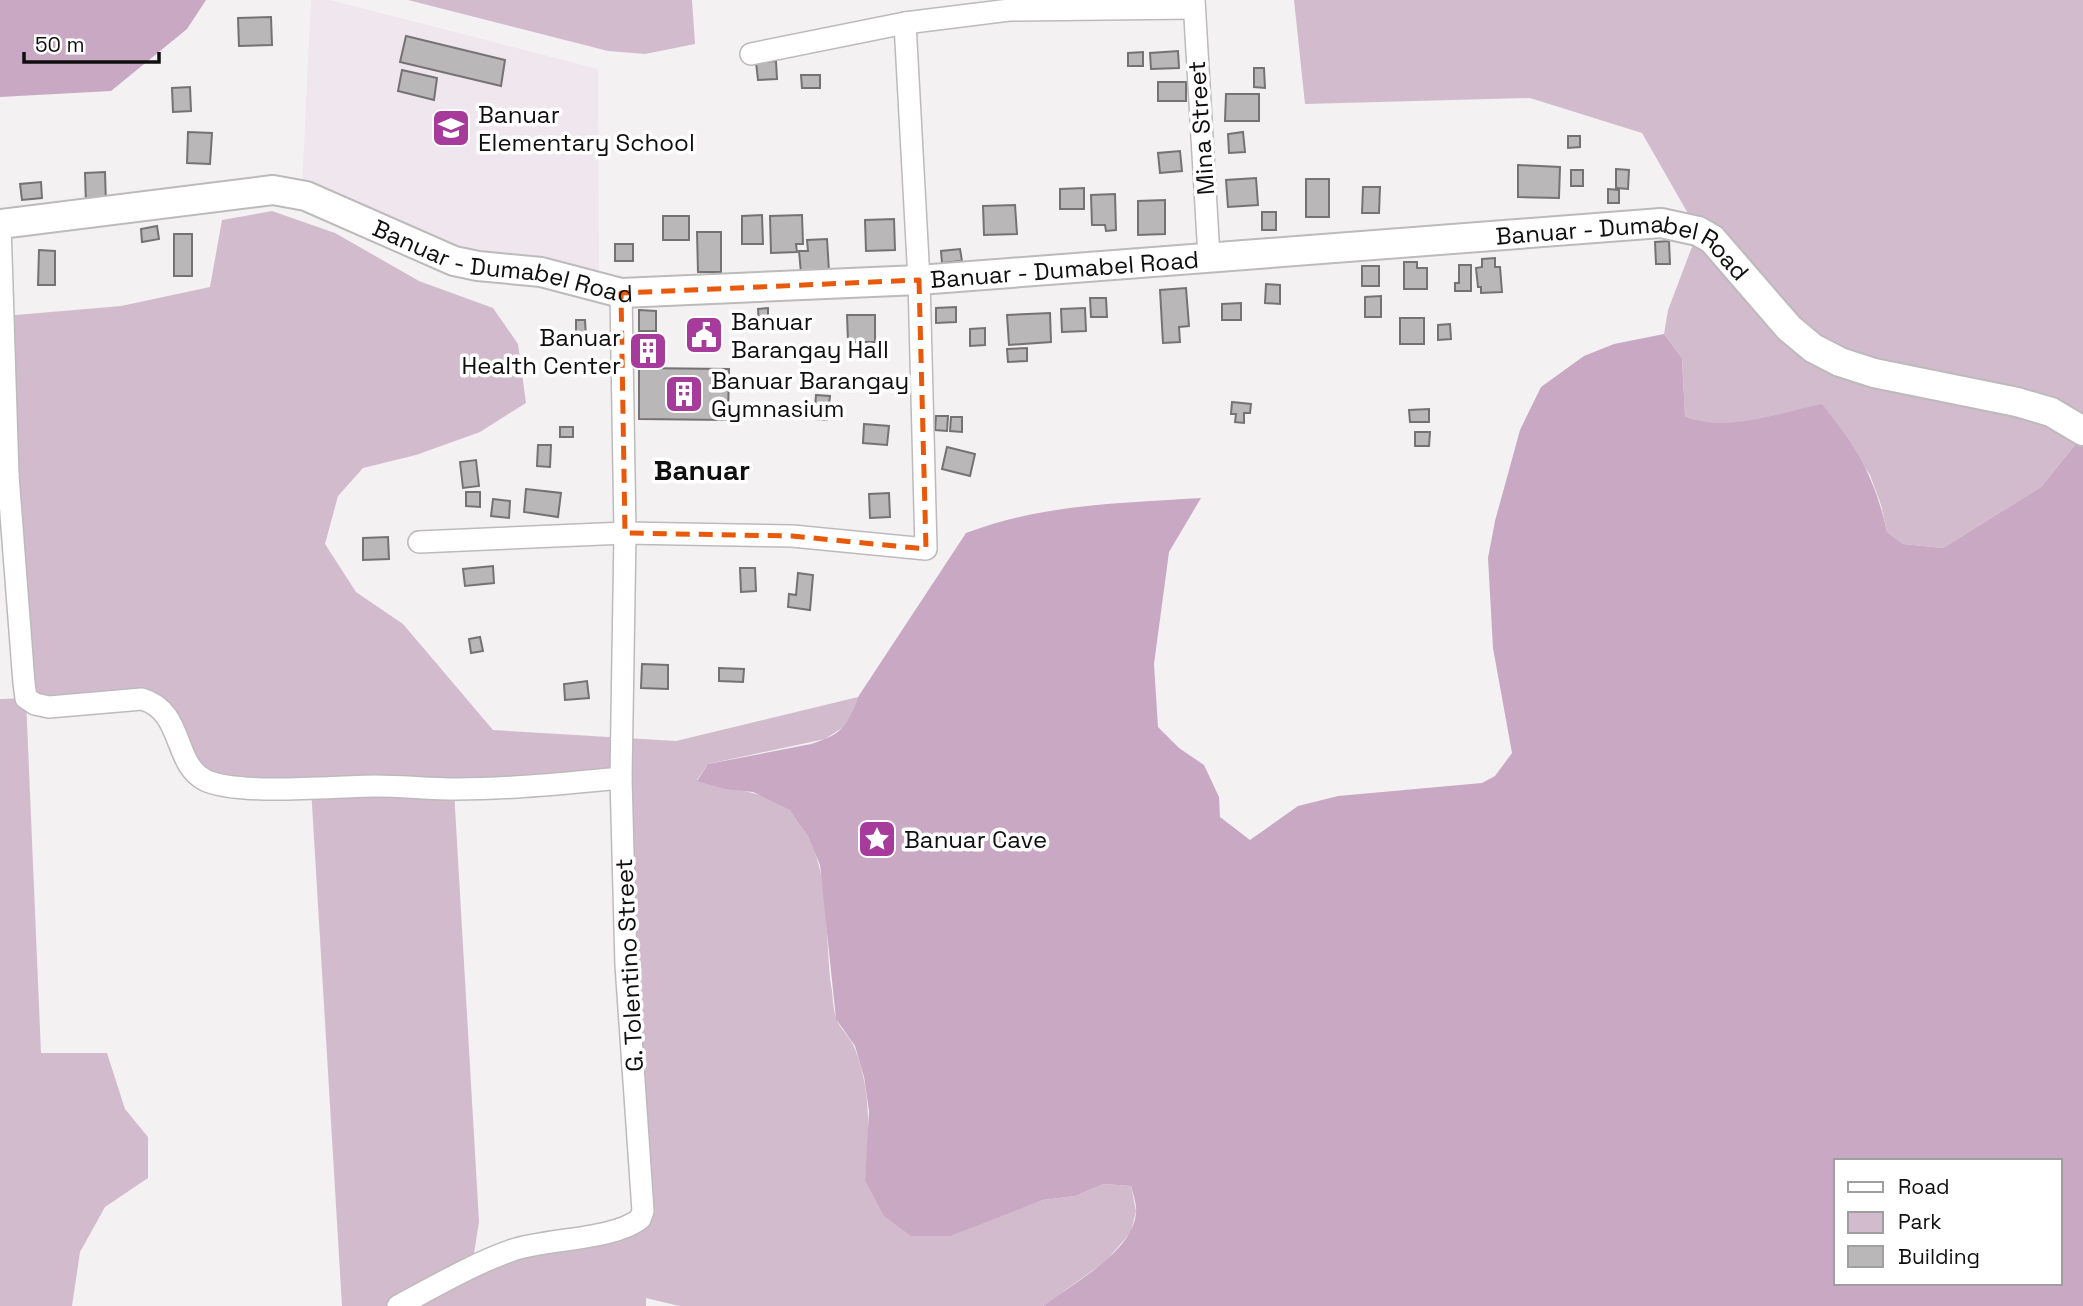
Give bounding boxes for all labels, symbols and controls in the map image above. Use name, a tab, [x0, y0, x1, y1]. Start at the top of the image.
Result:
scale bar	[24, 21, 159, 65]
text: 50 m	[35, 31, 85, 58]
street label: Mina Street	[1181, 60, 1221, 196]
place label: Banuar Elementary School	[478, 99, 695, 158]
school or university icon: Banuar Elementary School	[430, 107, 472, 149]
street label: Banuar - Dumabel Road	[1494, 207, 1756, 287]
street label: Banuar - Dumabel Road	[368, 212, 634, 309]
street label: Banuar - Dumabel Road	[929, 243, 1200, 295]
place label: Banuar Barangay Hall	[731, 306, 889, 365]
public building icon: Banuar Barangay Hall	[683, 314, 725, 356]
place label: Banuar Health Center	[462, 322, 621, 381]
building icon: Banuar Health Center	[627, 330, 669, 372]
place label: Banuar Barangay Gymnasium	[711, 365, 909, 424]
building icon: Banuar Barangay Gymnasium	[663, 373, 705, 415]
district label: Banuar	[654, 452, 750, 488]
place icon: Banuar Cave	[856, 818, 898, 860]
place label: Banuar Cave	[904, 824, 1047, 855]
street label: G. Tolentino Street	[608, 858, 650, 1072]
legend	[1834, 1159, 2062, 1285]
text: Road	[1898, 1173, 1950, 1200]
text: Park	[1898, 1208, 1942, 1235]
text: Building	[1898, 1243, 1980, 1270]

